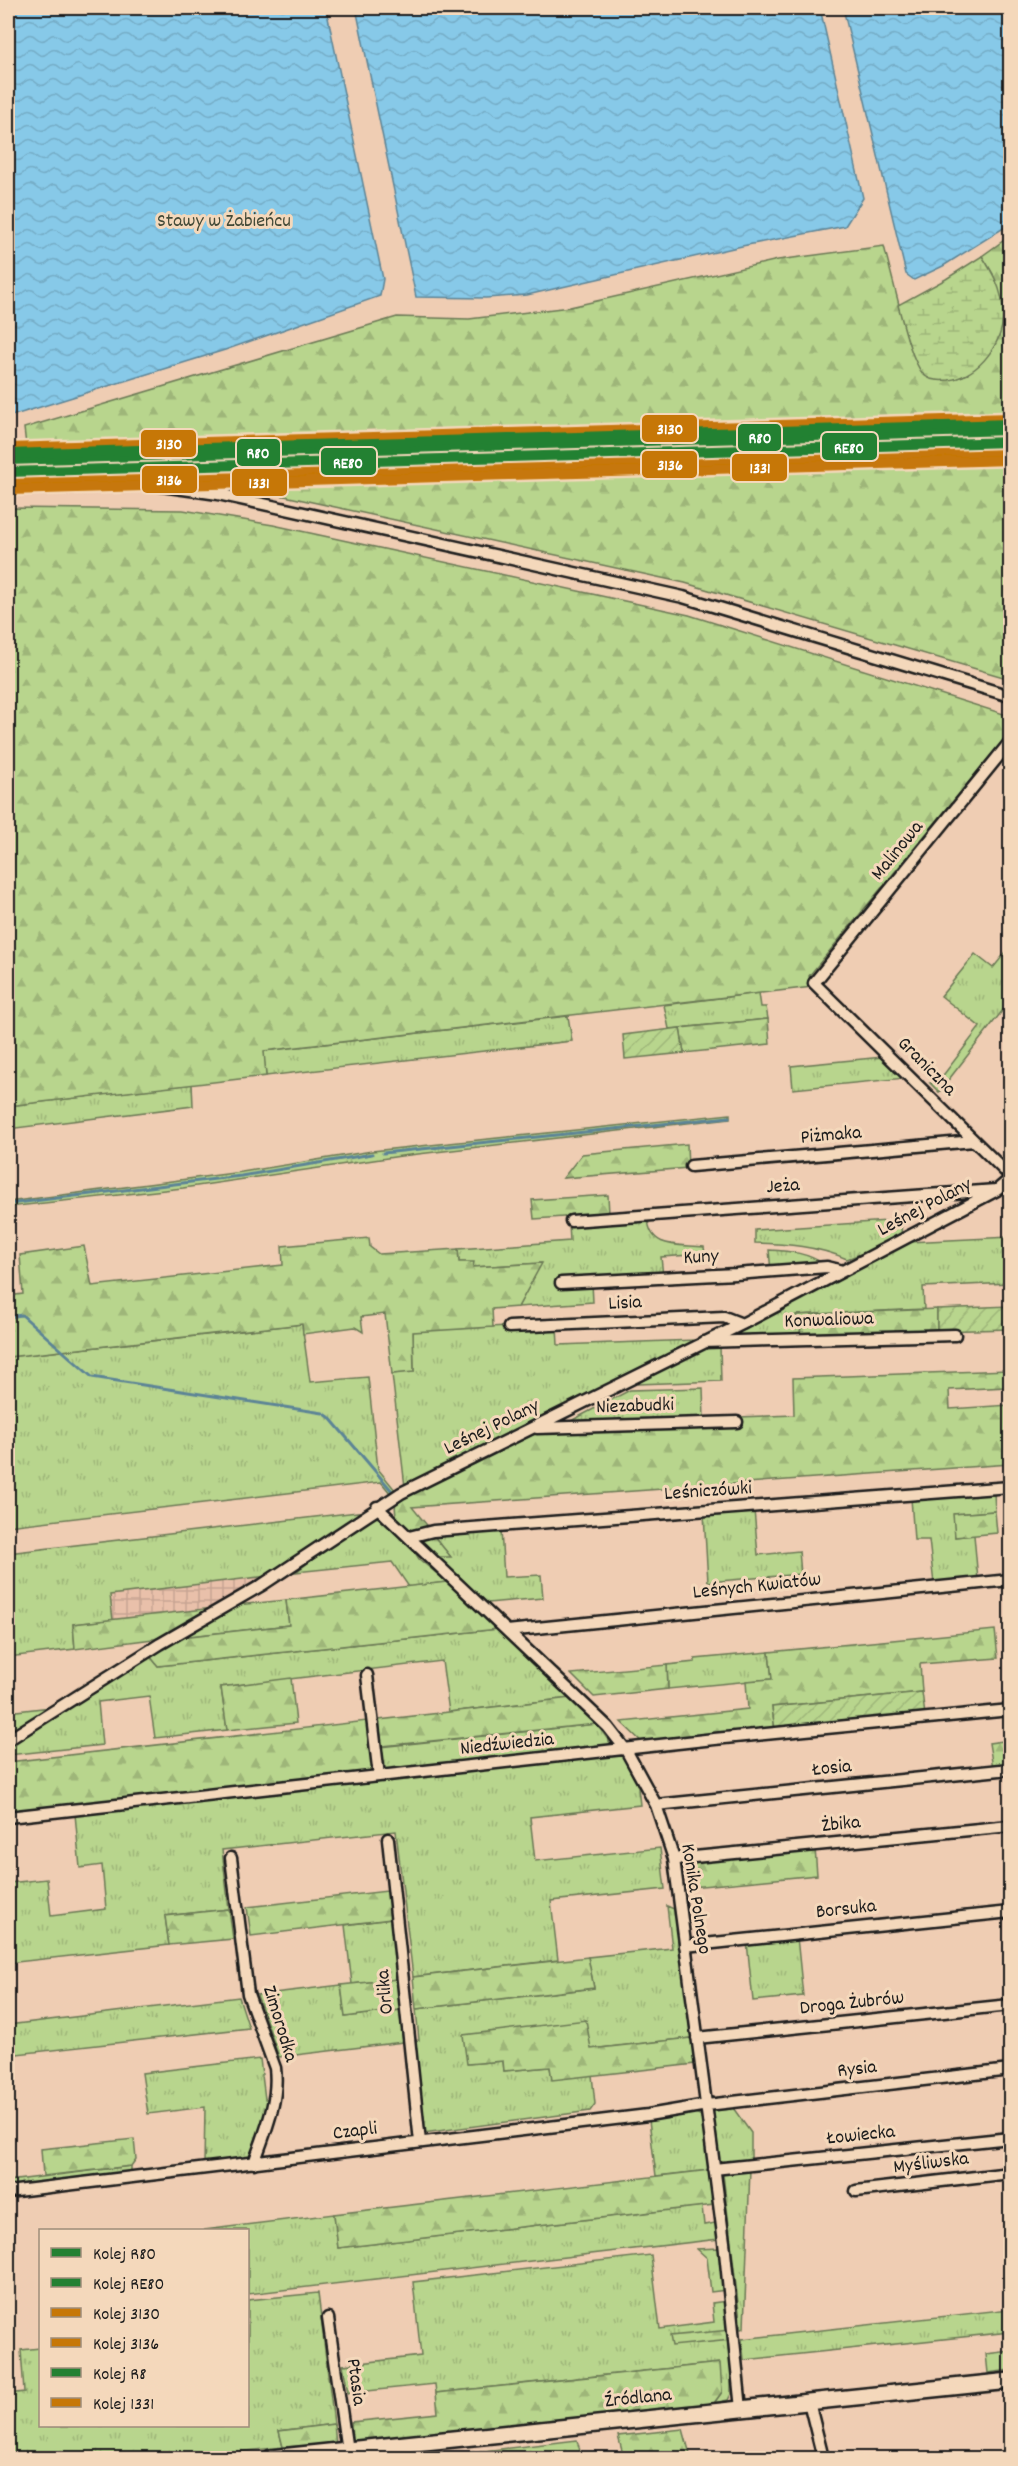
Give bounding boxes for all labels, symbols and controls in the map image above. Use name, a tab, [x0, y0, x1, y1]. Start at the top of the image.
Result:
park label: Stawy w Żabieńcu	[157, 208, 291, 236]
line badge: 3130	[641, 414, 698, 443]
text: 3130	[657, 419, 683, 442]
line badge: R80	[737, 423, 782, 452]
text: R80	[749, 428, 771, 451]
line badge: 3130	[140, 429, 197, 458]
line badge: RE80	[821, 432, 878, 461]
text: 3130	[156, 434, 182, 457]
line badge: R80	[236, 438, 281, 467]
text: RE80	[834, 438, 864, 461]
text: R80	[247, 443, 269, 466]
line badge: RE80	[320, 447, 377, 476]
line badge: 3136	[641, 450, 698, 479]
text: RE80	[333, 453, 363, 476]
line badge: 1331	[731, 453, 788, 482]
text: 3136	[657, 455, 683, 478]
text: 1331	[749, 458, 771, 481]
line badge: 3136	[141, 465, 198, 494]
line badge: 1331	[231, 468, 288, 497]
text: 3136	[156, 470, 182, 493]
text: 1331	[248, 473, 270, 496]
street label: Malinowa	[865, 815, 931, 887]
street label: Graniczna	[890, 1031, 963, 1104]
street label: Piżmaka	[799, 1119, 863, 1153]
street label: Leśnej Polany	[873, 1171, 978, 1245]
street label: Jeża	[766, 1172, 801, 1202]
street label: Kuny	[683, 1243, 720, 1273]
street label: Lisia	[608, 1289, 643, 1319]
street label: Konwaliowa	[784, 1305, 875, 1337]
street label: Leśnej Polany	[440, 1392, 545, 1463]
street label: Niezabudki	[596, 1392, 675, 1422]
street label: Leśniczówki	[663, 1475, 753, 1509]
street label: Leśnych Kwiatów	[691, 1566, 823, 1608]
street label: Niedźwiedzia	[459, 1726, 556, 1764]
street label: Łosia	[810, 1753, 853, 1785]
street label: Żbika	[820, 1809, 862, 1841]
street label: Konika Polnego	[672, 1842, 718, 1956]
street label: Borsuka	[814, 1893, 878, 1927]
street label: Orlika	[370, 1968, 402, 2016]
street label: Zimorodka	[254, 1982, 304, 2066]
street label: Droga Żubrów	[798, 1985, 906, 2023]
street label: Rysia	[836, 2054, 879, 2086]
street label: Czapli	[331, 2115, 379, 2149]
street label: Łowiecka	[825, 2118, 897, 2154]
street label: Myśliwska	[892, 2145, 971, 2183]
legend	[39, 2229, 249, 2427]
text: Kolej R80	[93, 2243, 156, 2268]
text: Kolej RE80	[93, 2273, 164, 2298]
text: Kolej 3130	[93, 2303, 160, 2328]
text: Kolej 3136	[93, 2333, 159, 2358]
street label: Ptasia	[338, 2357, 372, 2408]
text: Kolej R8	[93, 2363, 146, 2388]
street label: Źródlana	[603, 2381, 674, 2416]
text: Kolej 1331	[93, 2393, 154, 2418]

